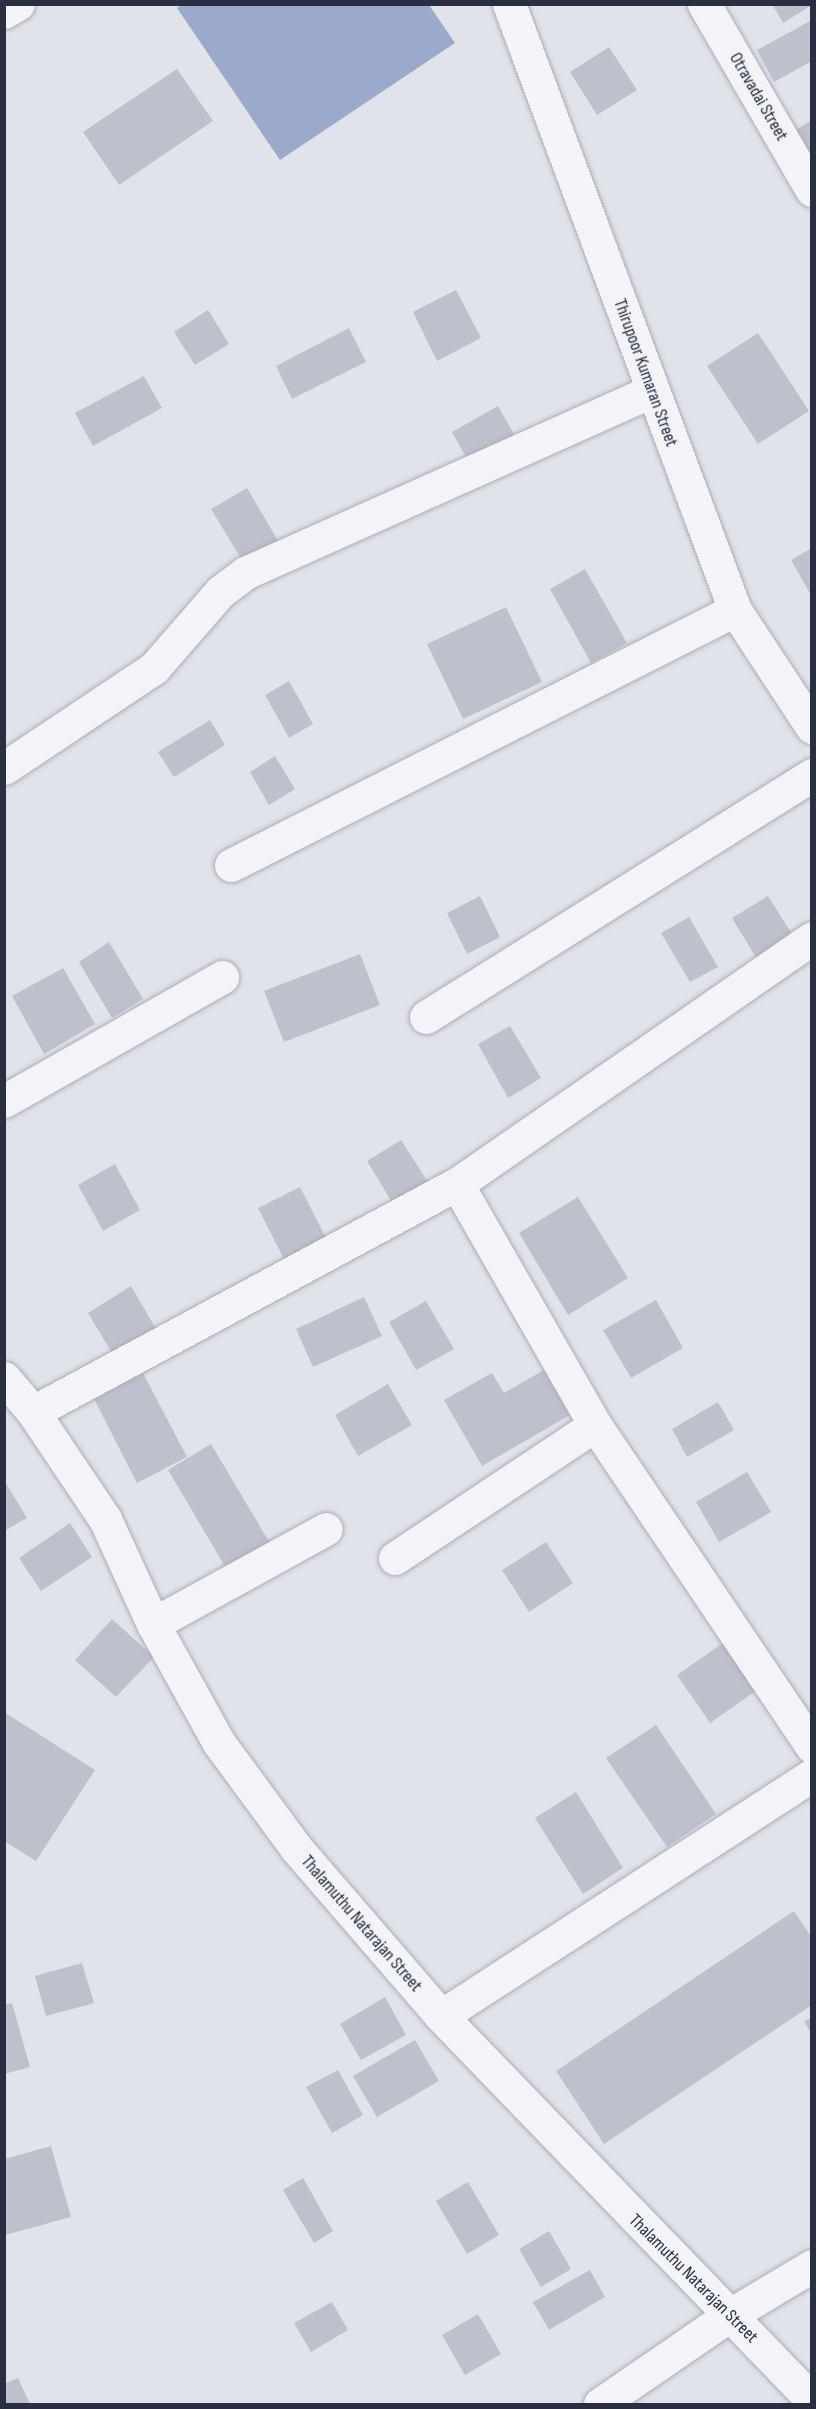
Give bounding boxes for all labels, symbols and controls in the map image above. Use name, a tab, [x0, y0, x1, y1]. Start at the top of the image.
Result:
street label: Otravadai Street	[724, 49, 792, 145]
street label: Thirupoor Kumaran Street	[608, 296, 682, 450]
street label: Thalamuthu Natarajan Street	[296, 1851, 426, 1997]
street label: Thalamuthu Natarajan Street	[624, 2210, 762, 2348]

